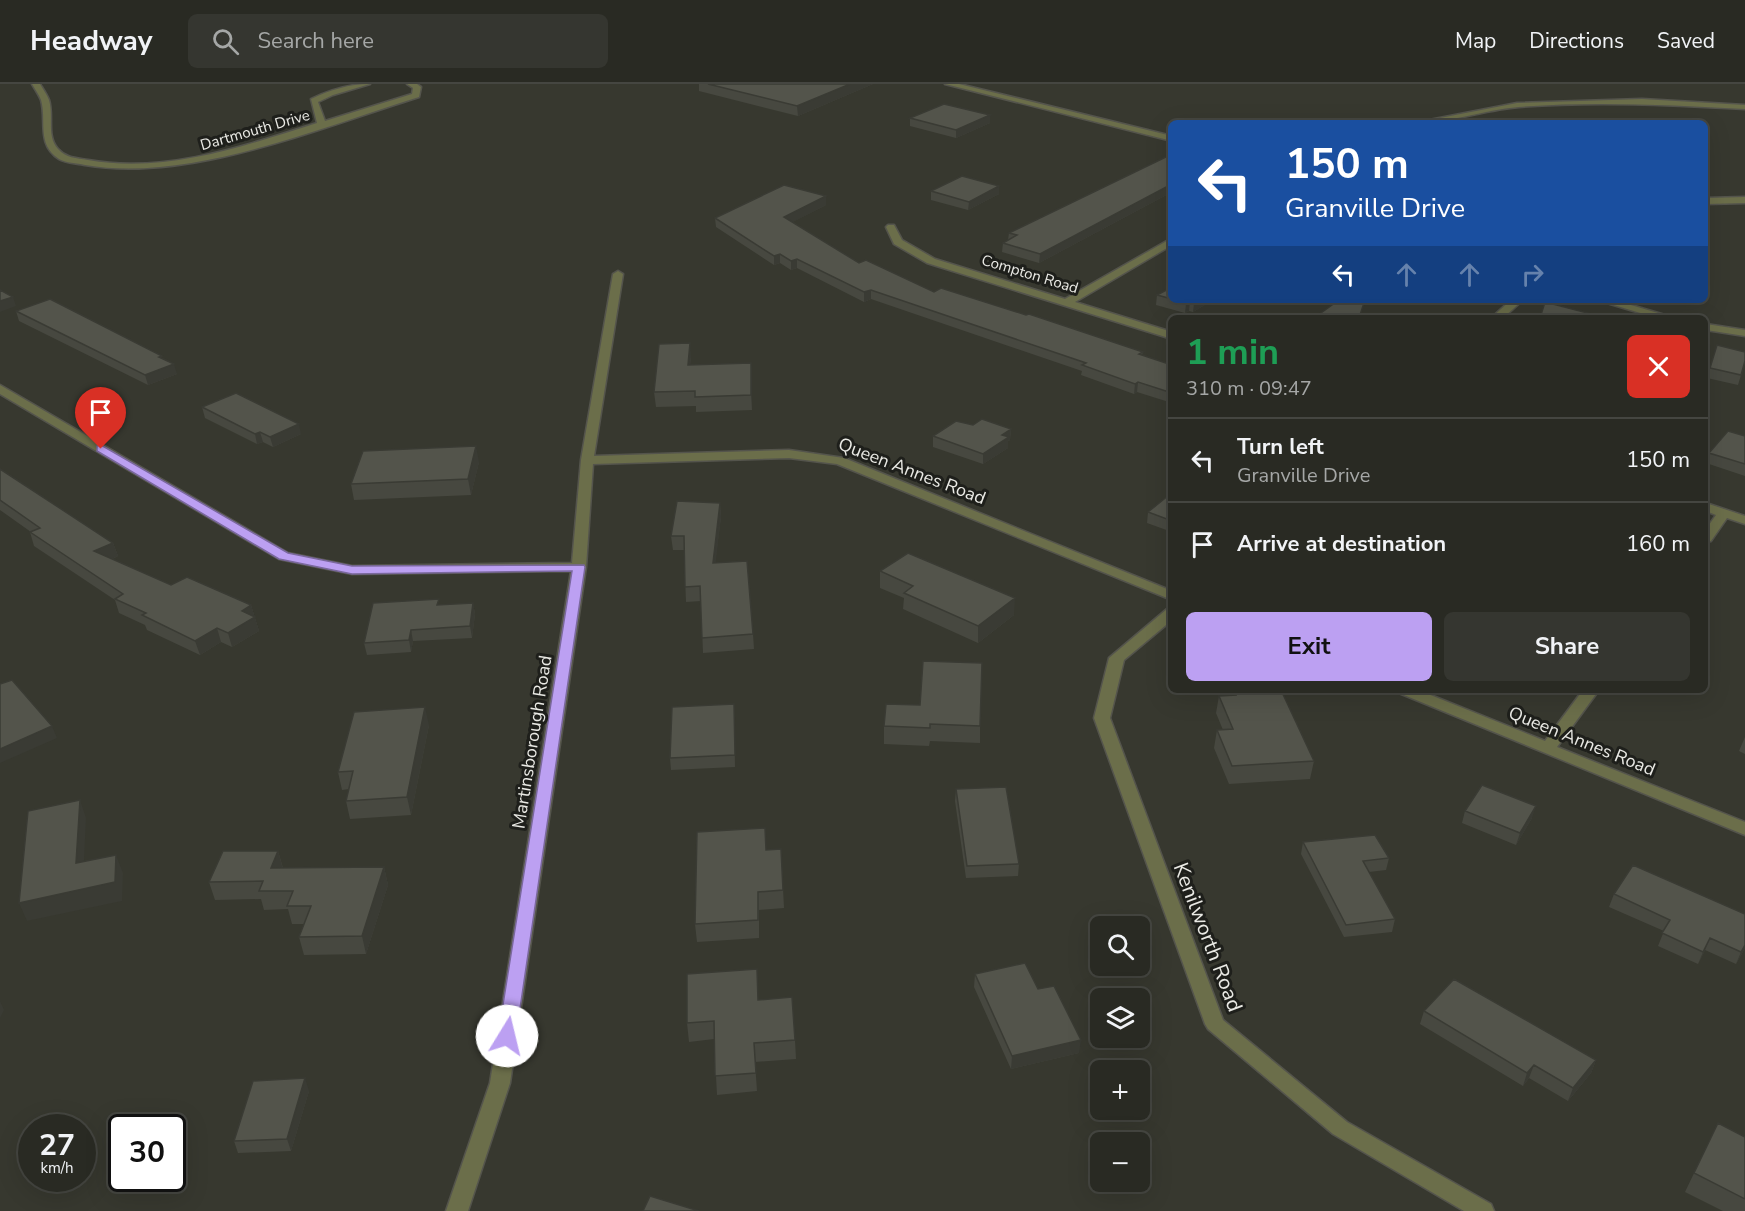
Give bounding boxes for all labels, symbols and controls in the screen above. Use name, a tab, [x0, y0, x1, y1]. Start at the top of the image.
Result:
search box	[188, 14, 608, 68]
text: Headway	[30, 22, 152, 60]
icon: search	[209, 25, 242, 58]
text: Search here	[257, 26, 374, 56]
text: Map	[1455, 27, 1496, 55]
text: Directions	[1529, 27, 1624, 55]
text: Saved	[1657, 27, 1715, 55]
street label: Dartmouth Drive	[198, 105, 312, 155]
text: 150 m	[1285, 136, 1409, 193]
icon: left	[1186, 144, 1264, 222]
text: Granville Drive	[1285, 190, 1465, 227]
street label: Compton Road	[979, 250, 1081, 298]
icon: left	[1327, 258, 1360, 291]
icon: ahead	[1390, 258, 1423, 291]
icon: ahead	[1453, 258, 1486, 291]
icon: right	[1516, 258, 1549, 291]
text: 1 min	[1186, 328, 1279, 377]
button: close	[1627, 335, 1690, 398]
text: 310 m · 09:47	[1186, 375, 1312, 402]
pin	[75, 387, 126, 449]
icon: arrive	[84, 396, 117, 429]
street label: Queen Annes Road	[835, 432, 989, 510]
text: Turn left	[1237, 432, 1324, 462]
icon: left	[1186, 444, 1219, 477]
text: 150 m	[1626, 445, 1690, 475]
text: Granville Drive	[1237, 462, 1370, 489]
icon: arrive	[1186, 528, 1219, 561]
text: Arrive at destination	[1237, 529, 1446, 559]
text: 160 m	[1626, 529, 1690, 559]
button: Exit	[1186, 612, 1432, 681]
button: Share	[1444, 612, 1690, 681]
street label: Martinsborough Road	[506, 653, 558, 831]
street label: Queen Annes Road	[1505, 701, 1659, 781]
street label: Kenilworth Road	[1167, 858, 1249, 1016]
map controls	[1090, 916, 1150, 1192]
button: search	[1090, 916, 1150, 976]
button: layers	[1090, 988, 1150, 1048]
position arrow	[475, 1004, 539, 1068]
button: +	[1090, 1060, 1150, 1120]
speed limit sign: 30	[108, 1114, 186, 1192]
text: 27	[39, 1125, 75, 1166]
button: −	[1090, 1132, 1150, 1192]
text: km/h	[40, 1158, 74, 1178]

